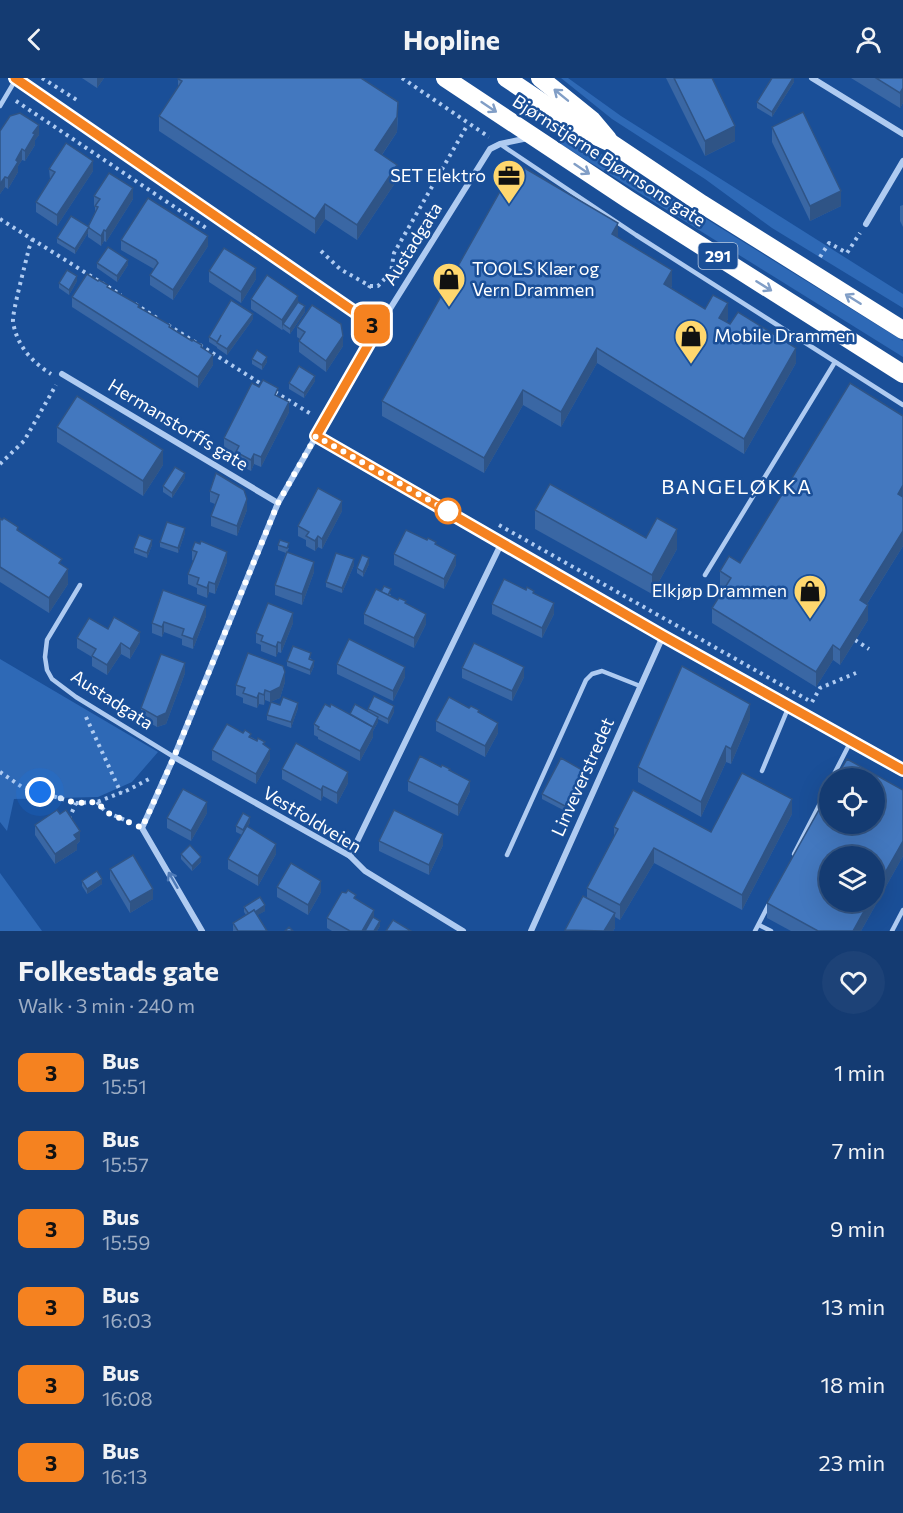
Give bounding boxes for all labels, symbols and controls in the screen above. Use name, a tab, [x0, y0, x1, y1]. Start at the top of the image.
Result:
icon: back	[18, 23, 51, 56]
text: Hopline	[403, 23, 500, 56]
icon: person	[852, 23, 885, 56]
street label: Bjørnstjerne Bjørnsons gate	[509, 89, 710, 231]
one-way arrow	[553, 89, 569, 102]
one-way arrow	[480, 102, 497, 114]
office icon: SET Elektro	[491, 158, 527, 205]
one-way arrow	[574, 163, 590, 175]
place label: SET Elektro	[390, 164, 486, 186]
street label: Austadgata	[378, 198, 446, 289]
road number: 291	[698, 243, 738, 269]
place label: TOOLS Klær og Vern Drammen	[472, 257, 599, 300]
shop icon: TOOLS Klær og Vern Drammen	[431, 261, 467, 308]
one-way arrow	[755, 280, 772, 292]
one-way arrow	[845, 293, 862, 305]
line badge: 3	[352, 304, 392, 344]
text: 3	[366, 312, 378, 337]
shop icon: Mobile Drammen	[673, 318, 709, 365]
place label: Mobile Drammen	[714, 324, 856, 346]
street label: Hermanstorffs gate	[104, 374, 253, 475]
district label: BANGELØKKA	[661, 474, 813, 498]
unlabelled marker	[435, 498, 461, 524]
shop icon: Elkjøp Drammen	[792, 573, 828, 620]
place label: Elkjøp Drammen	[652, 579, 787, 601]
street label: Austadgata	[67, 664, 158, 734]
street label: Linveverstredet	[546, 714, 618, 839]
map controls	[819, 768, 885, 912]
button: locate	[819, 768, 885, 834]
your location	[25, 777, 55, 807]
street label: Vestfoldveien	[259, 781, 366, 857]
button: layers	[819, 846, 885, 912]
one-way arrow	[167, 872, 178, 890]
button: heart	[822, 951, 885, 1014]
text: Folkestads gate	[18, 953, 219, 987]
text: Walk · 3 min · 240 m	[18, 993, 195, 1017]
text: Bus	[102, 1047, 139, 1074]
text: 1 min	[834, 1059, 885, 1086]
text: 3	[45, 1060, 57, 1085]
text: 15:51	[102, 1074, 147, 1098]
text: Bus	[102, 1125, 139, 1152]
text: 7 min	[832, 1137, 885, 1164]
text: 3	[45, 1138, 57, 1163]
text: 15:57	[102, 1152, 149, 1176]
text: Bus	[102, 1203, 139, 1230]
text: 9 min	[830, 1215, 885, 1242]
text: 3	[45, 1216, 57, 1241]
text: 15:59	[102, 1230, 150, 1254]
text: Bus	[102, 1281, 139, 1308]
text: 13 min	[821, 1293, 885, 1320]
text: 3	[45, 1294, 57, 1319]
text: 16:03	[102, 1308, 152, 1332]
text: Bus	[102, 1359, 139, 1386]
text: 18 min	[821, 1371, 885, 1398]
text: 3	[45, 1372, 57, 1397]
text: 16:08	[102, 1386, 153, 1410]
text: Bus	[102, 1437, 139, 1464]
text: 23 min	[819, 1449, 885, 1476]
text: 3	[45, 1450, 57, 1475]
text: 16:13	[102, 1464, 147, 1488]

